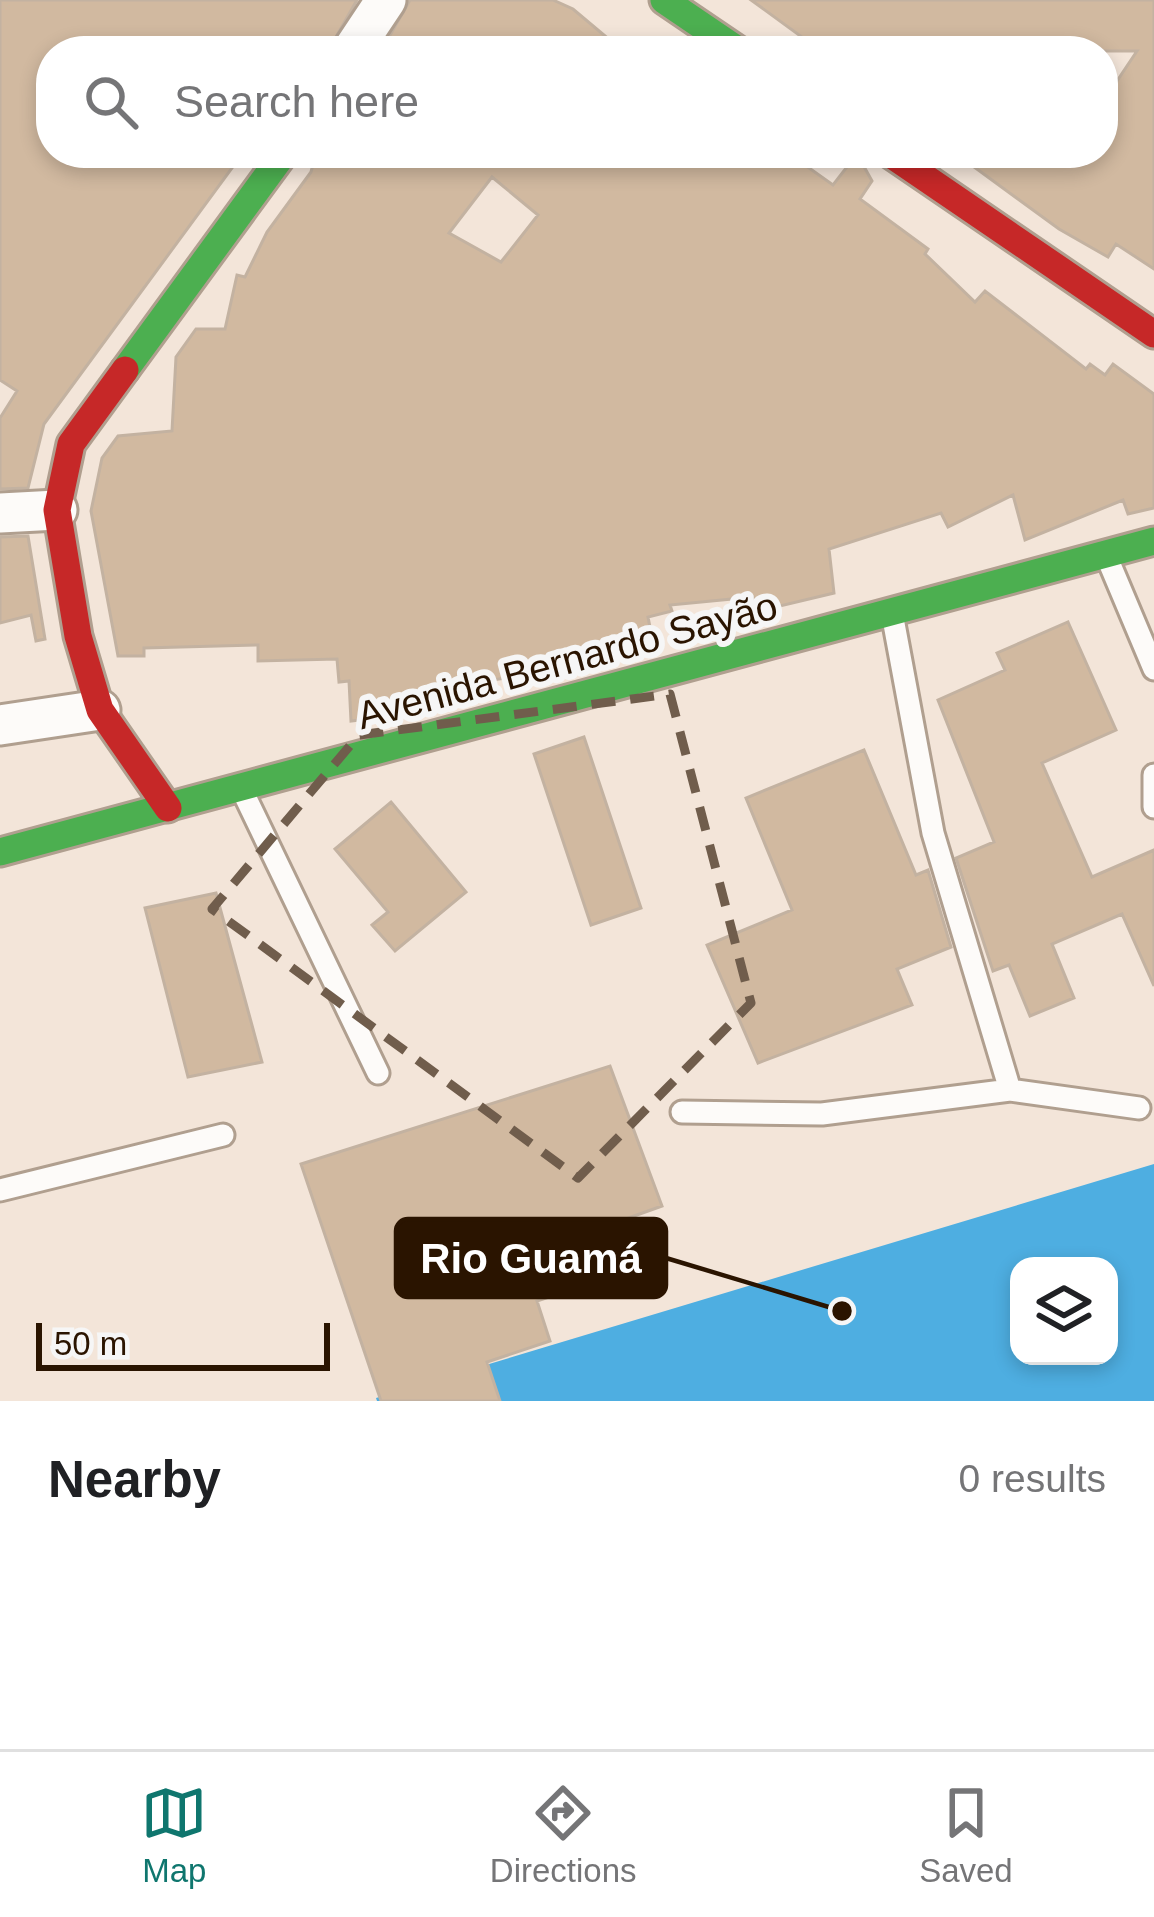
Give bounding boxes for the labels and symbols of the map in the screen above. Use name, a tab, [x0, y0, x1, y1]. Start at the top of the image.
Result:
street label: Avenida Bernardo Sayão	[352, 584, 782, 737]
callout: Rio Guamá	[396, 1219, 666, 1297]
text: Rio Guamá	[420, 1235, 642, 1282]
scale bar	[36, 1317, 330, 1370]

